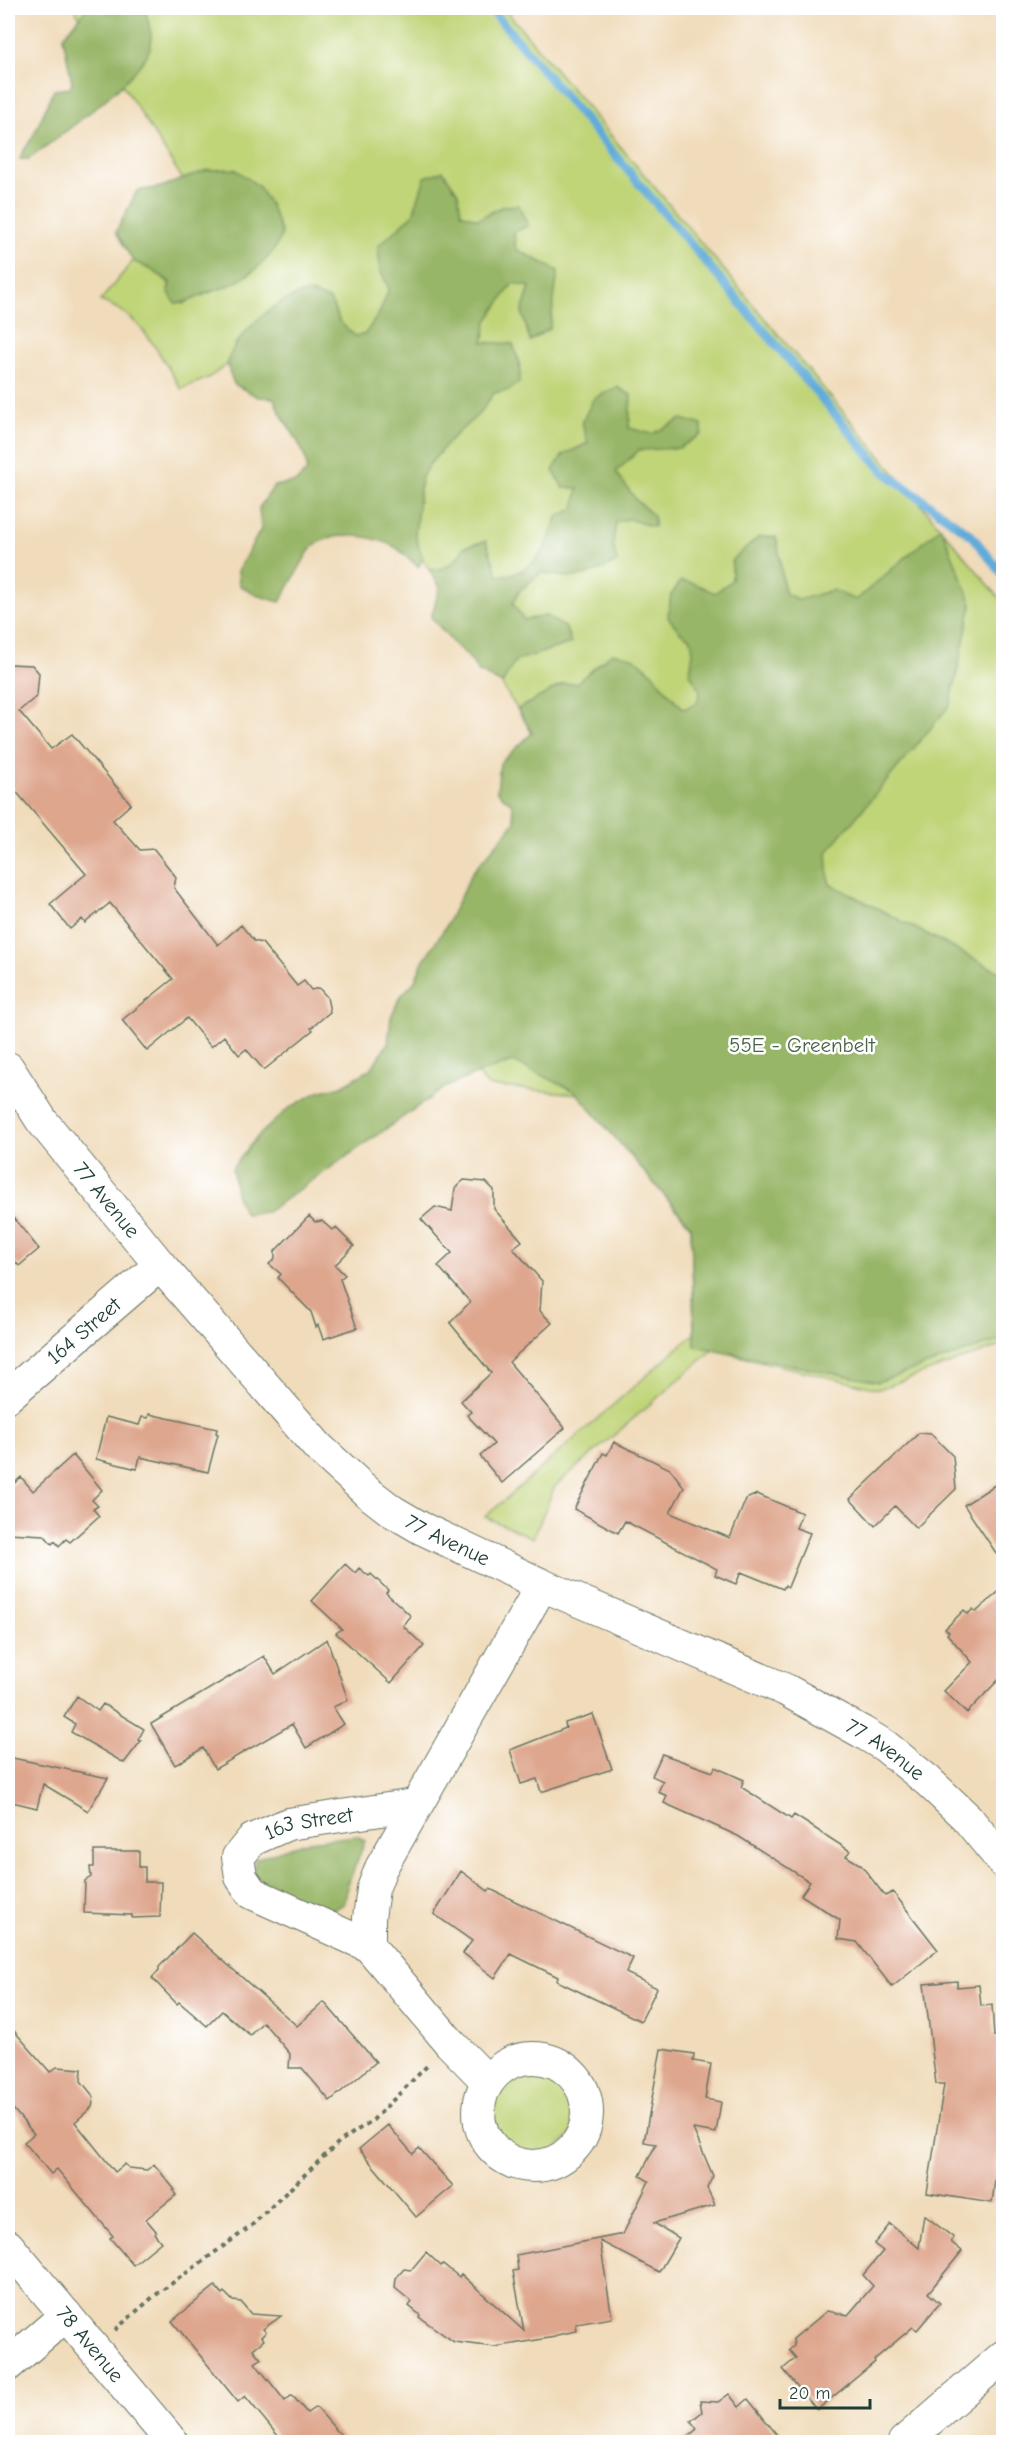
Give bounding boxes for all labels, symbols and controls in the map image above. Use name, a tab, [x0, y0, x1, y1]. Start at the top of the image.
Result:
park label: 55E - Greenbelt	[729, 1033, 876, 1057]
street label: 77 Avenue	[69, 1157, 145, 1243]
street label: 164 Street	[42, 1292, 126, 1369]
street label: 77 Avenue	[401, 1509, 494, 1571]
street label: 77 Avenue	[842, 1714, 929, 1785]
street label: 163 Street	[261, 1802, 356, 1845]
street label: 78 Avenue	[52, 2301, 129, 2387]
scale bar	[780, 2372, 870, 2410]
text: 20 m	[789, 2383, 830, 2404]

